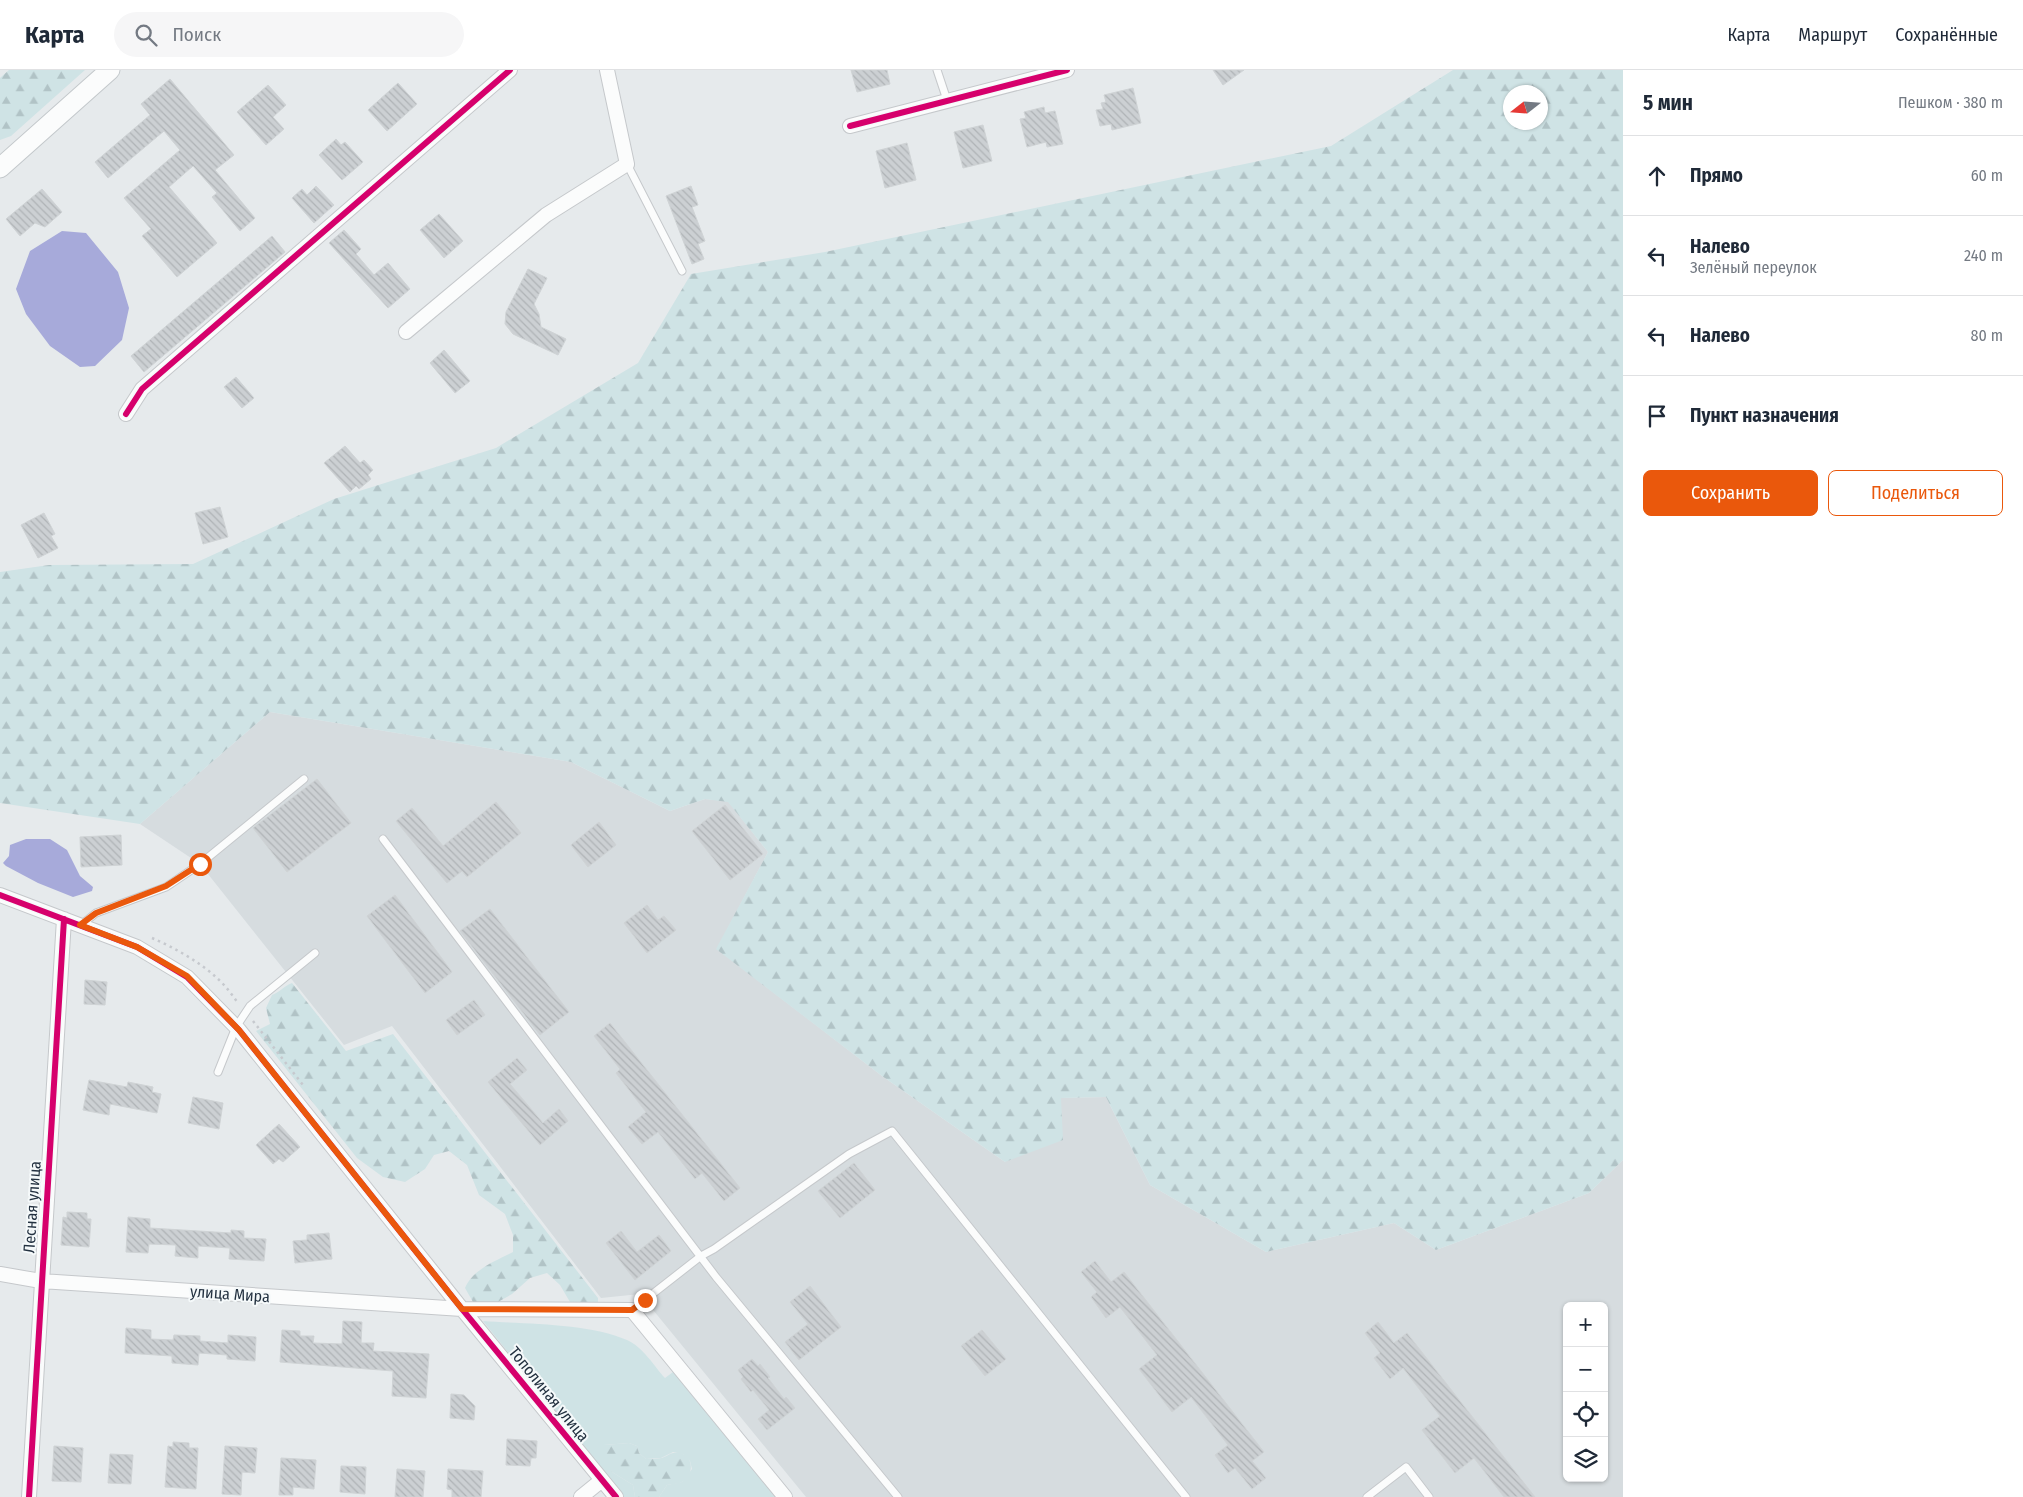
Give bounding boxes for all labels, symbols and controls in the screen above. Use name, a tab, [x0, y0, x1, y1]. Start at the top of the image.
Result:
search box	[114, 12, 464, 57]
text: Карта	[25, 21, 84, 49]
icon: search	[132, 21, 160, 49]
text: Поиск	[172, 23, 221, 46]
text: Карта	[1727, 24, 1770, 46]
text: Маршрут	[1798, 24, 1867, 46]
text: Сохранённые	[1895, 24, 1998, 46]
north arrow	[1503, 85, 1548, 130]
text: 5 мин	[1643, 90, 1693, 116]
text: Пешком · 380 m	[1898, 93, 2003, 112]
icon: ahead	[1643, 162, 1671, 190]
text: Прямо	[1690, 164, 1743, 187]
text: 60 m	[1971, 166, 2003, 185]
text: Налево	[1690, 235, 1750, 258]
icon: left	[1643, 242, 1671, 270]
text: 240 m	[1964, 246, 2003, 265]
text: Зелёный переулок	[1690, 258, 1817, 277]
icon: left	[1643, 322, 1671, 350]
text: Налево	[1690, 324, 1750, 347]
text: 80 m	[1971, 326, 2003, 345]
icon: arrive	[1643, 402, 1671, 430]
text: Пункт назначения	[1690, 404, 1839, 427]
button: Сохранить	[1643, 470, 1818, 516]
button: Поделиться	[1828, 470, 2003, 516]
route start	[189, 853, 212, 876]
street label: Лесная улица	[19, 1160, 45, 1254]
street label: улица Мира	[189, 1282, 271, 1306]
route end	[634, 1289, 657, 1312]
map controls	[1563, 1302, 1608, 1482]
button: +	[1563, 1302, 1608, 1347]
street label: Тополиная улица	[505, 1343, 593, 1445]
button: −	[1563, 1347, 1608, 1392]
button: locate	[1563, 1392, 1608, 1437]
button: layers	[1563, 1437, 1608, 1482]

